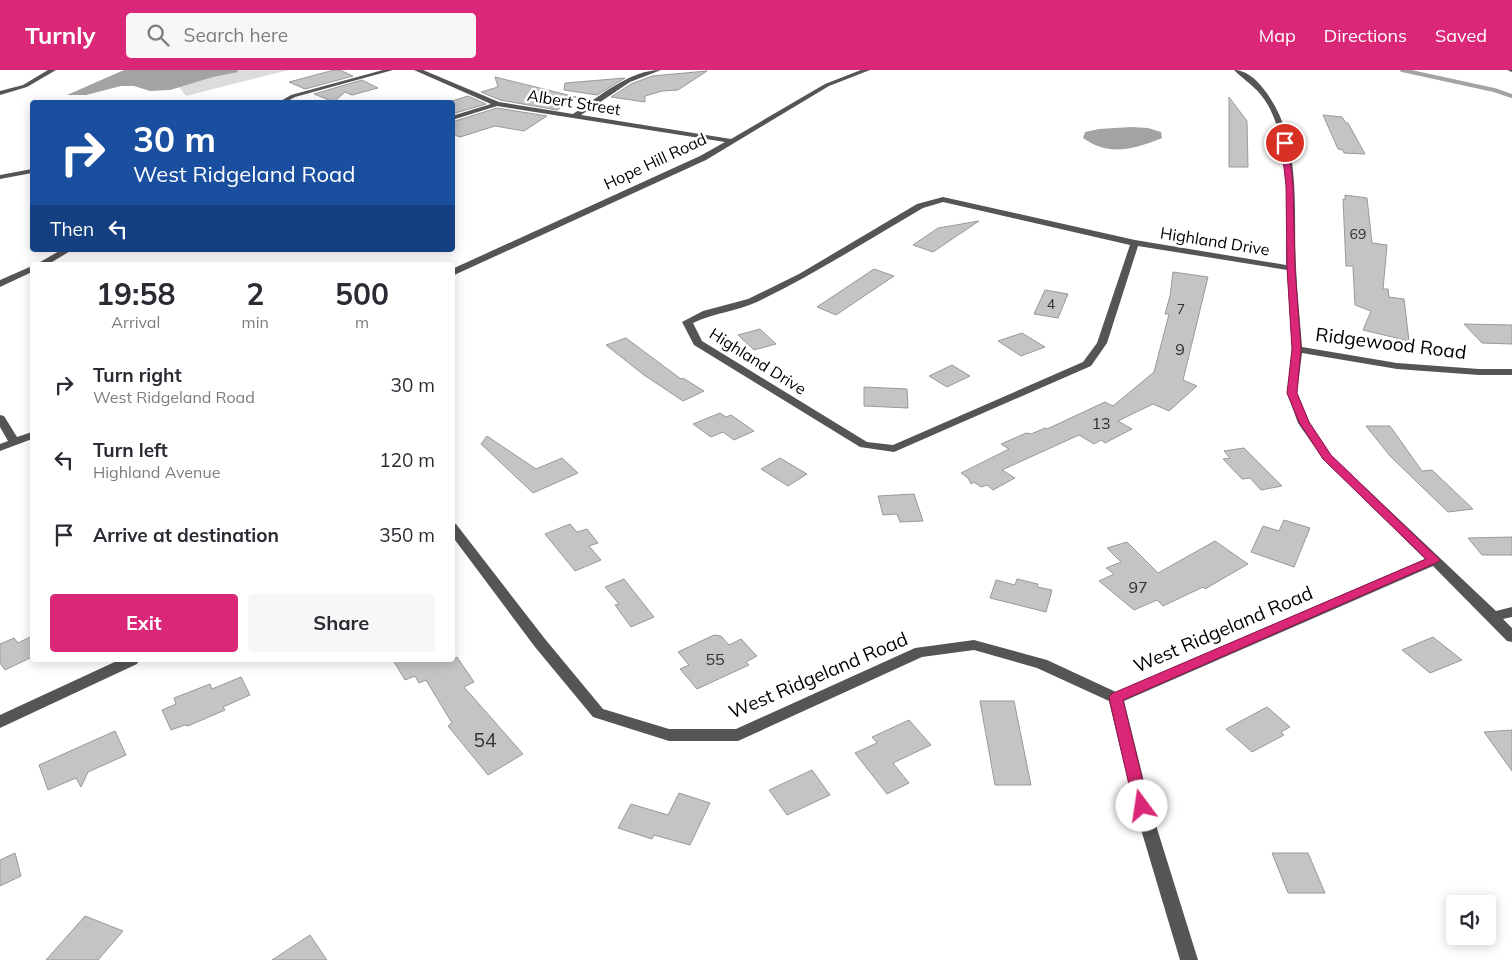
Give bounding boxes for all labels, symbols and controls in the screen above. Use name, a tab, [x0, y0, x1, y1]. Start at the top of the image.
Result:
search box	[126, 13, 476, 58]
text: Turnly	[25, 20, 96, 50]
icon: search	[144, 21, 172, 49]
text: Search here	[184, 23, 288, 47]
text: Map	[1259, 24, 1296, 47]
text: Directions	[1324, 24, 1407, 47]
text: Saved	[1435, 24, 1487, 47]
street label: Albert Street	[526, 85, 622, 119]
text: 30 m	[133, 117, 216, 161]
icon: right	[50, 120, 115, 185]
pin	[1264, 122, 1306, 164]
street label: Hope Hill Road	[600, 128, 710, 194]
icon: arrive	[1271, 129, 1299, 157]
text: West Ridgeland Road	[133, 160, 355, 188]
icon: left	[104, 215, 132, 243]
text: Then	[50, 217, 94, 241]
street label: Highland Drive	[1159, 222, 1271, 260]
house number: 69	[1350, 225, 1366, 243]
text: 19:58	[96, 275, 176, 313]
text: 2	[246, 275, 264, 313]
text: 500	[335, 275, 389, 313]
house number: 4	[1047, 295, 1056, 313]
house number: 7	[1177, 300, 1185, 318]
text: Arrival	[111, 312, 160, 332]
text: min	[242, 312, 269, 332]
text: m	[355, 312, 369, 332]
street label: Ridgewood Road	[1314, 322, 1468, 364]
street label: Highland Drive	[706, 323, 810, 399]
house number: 9	[1175, 339, 1185, 359]
text: Turn right	[93, 363, 182, 387]
icon: right	[50, 371, 78, 399]
text: 30 m	[391, 373, 435, 397]
text: West Ridgeland Road	[93, 387, 255, 407]
house number: 13	[1091, 413, 1111, 433]
text: Turn left	[93, 438, 168, 462]
icon: left	[50, 446, 78, 474]
text: 120 m	[379, 448, 435, 472]
text: Highland Avenue	[93, 462, 220, 482]
icon: arrive	[50, 521, 78, 549]
text: Arrive at destination	[93, 523, 279, 547]
text: 350 m	[379, 523, 435, 547]
house number: 97	[1128, 577, 1148, 597]
street label: West Ridgeland Road	[1130, 580, 1316, 678]
button: Exit	[50, 594, 238, 652]
button: Share	[248, 594, 435, 652]
street label: West Ridgeland Road	[725, 626, 911, 724]
house number: 55	[705, 649, 725, 669]
house number: 54	[474, 728, 496, 752]
position arrow	[1115, 779, 1167, 831]
map controls	[1446, 895, 1496, 945]
button: sound	[1446, 895, 1496, 945]

